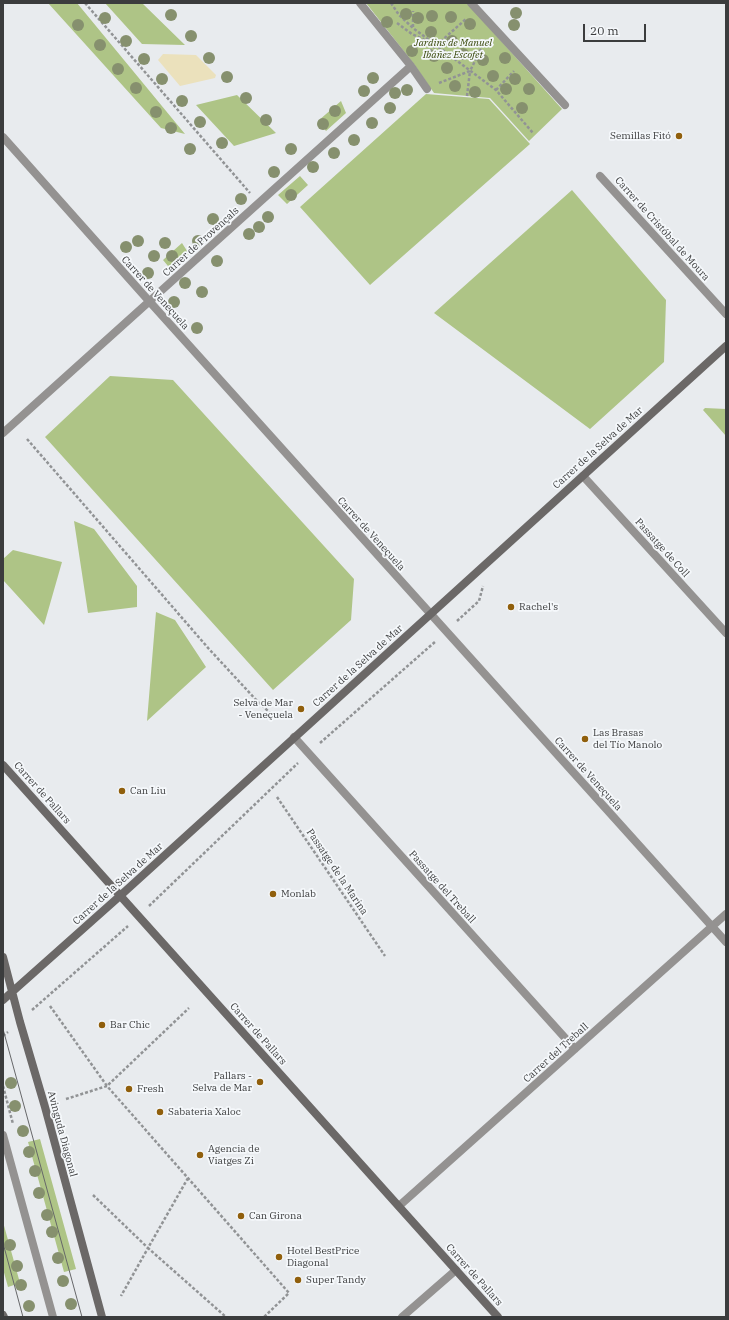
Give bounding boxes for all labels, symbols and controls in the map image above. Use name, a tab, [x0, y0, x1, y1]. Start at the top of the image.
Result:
scale bar	[585, 16, 648, 42]
text: 20 m	[590, 23, 619, 38]
park label: Jardins de Manuel Ibáñez Escofet	[414, 37, 492, 60]
place label: Semillas Fitó	[610, 130, 671, 142]
marker: Semillas Fitó	[674, 131, 684, 141]
street label: Carrer de Cristóbal de Moura	[612, 175, 712, 283]
street label: Carrer de Provençals	[161, 205, 241, 279]
street label: Carrer de Veneçuela	[119, 254, 191, 332]
street label: Carrer de la Selva de Mar	[551, 404, 645, 492]
street label: Carrer de Veneçuela	[335, 495, 407, 573]
street label: Passatge de Coll	[632, 516, 692, 580]
place label: Rachel's	[519, 601, 558, 613]
marker: Rachel's	[506, 602, 516, 612]
street label: Carrer de la Selva de Mar	[311, 622, 405, 710]
place label: Selva de Mar - Veneçuela	[233, 697, 293, 720]
marker: Selva de Mar - Veneçuela	[296, 704, 306, 714]
place label: Las Brasas del Tío Manolo	[593, 727, 662, 750]
marker: Las Brasas del Tío Manolo	[580, 734, 590, 744]
street label: Carrer de Veneçuela	[552, 735, 624, 813]
street label: Carrer de Pallars	[11, 760, 73, 826]
place label: Can Liu	[130, 785, 166, 797]
marker: Can Liu	[117, 786, 127, 796]
street label: Passatge de la Marina	[304, 827, 370, 917]
street label: Carrer de la Selva de Mar	[71, 840, 165, 928]
street label: Passatge del Treball	[406, 848, 478, 926]
place label: Monlab	[281, 888, 316, 900]
marker: Monlab	[268, 889, 278, 899]
street label: Carrer de Pallars	[227, 1001, 289, 1067]
place label: Bar Chic	[110, 1019, 150, 1031]
marker: Bar Chic	[97, 1020, 107, 1030]
street label: Carrer del Treball	[521, 1021, 591, 1085]
place label: Pallars - Selva de Mar	[192, 1070, 252, 1094]
marker: Pallars - Selva de Mar	[255, 1077, 265, 1087]
place label: Fresh	[137, 1083, 164, 1095]
marker: Fresh	[124, 1084, 134, 1094]
street label: Avinguda Diagonal	[45, 1090, 79, 1178]
place label: Sabateria Xaloc	[168, 1106, 241, 1118]
marker: Sabateria Xaloc	[155, 1107, 165, 1117]
place label: Agencia de Viatges Zi	[208, 1143, 260, 1166]
marker: Agencia de Viatges Zi	[195, 1150, 205, 1160]
place label: Can Girona	[249, 1210, 302, 1222]
marker: Can Girona	[236, 1211, 246, 1221]
street label: Carrer de Pallars	[443, 1242, 505, 1308]
place label: Hotel BestPrice Diagonal	[287, 1245, 359, 1268]
marker: Hotel BestPrice Diagonal	[274, 1252, 284, 1262]
place label: Super Tandy	[306, 1274, 366, 1286]
marker: Super Tandy	[293, 1275, 303, 1285]

